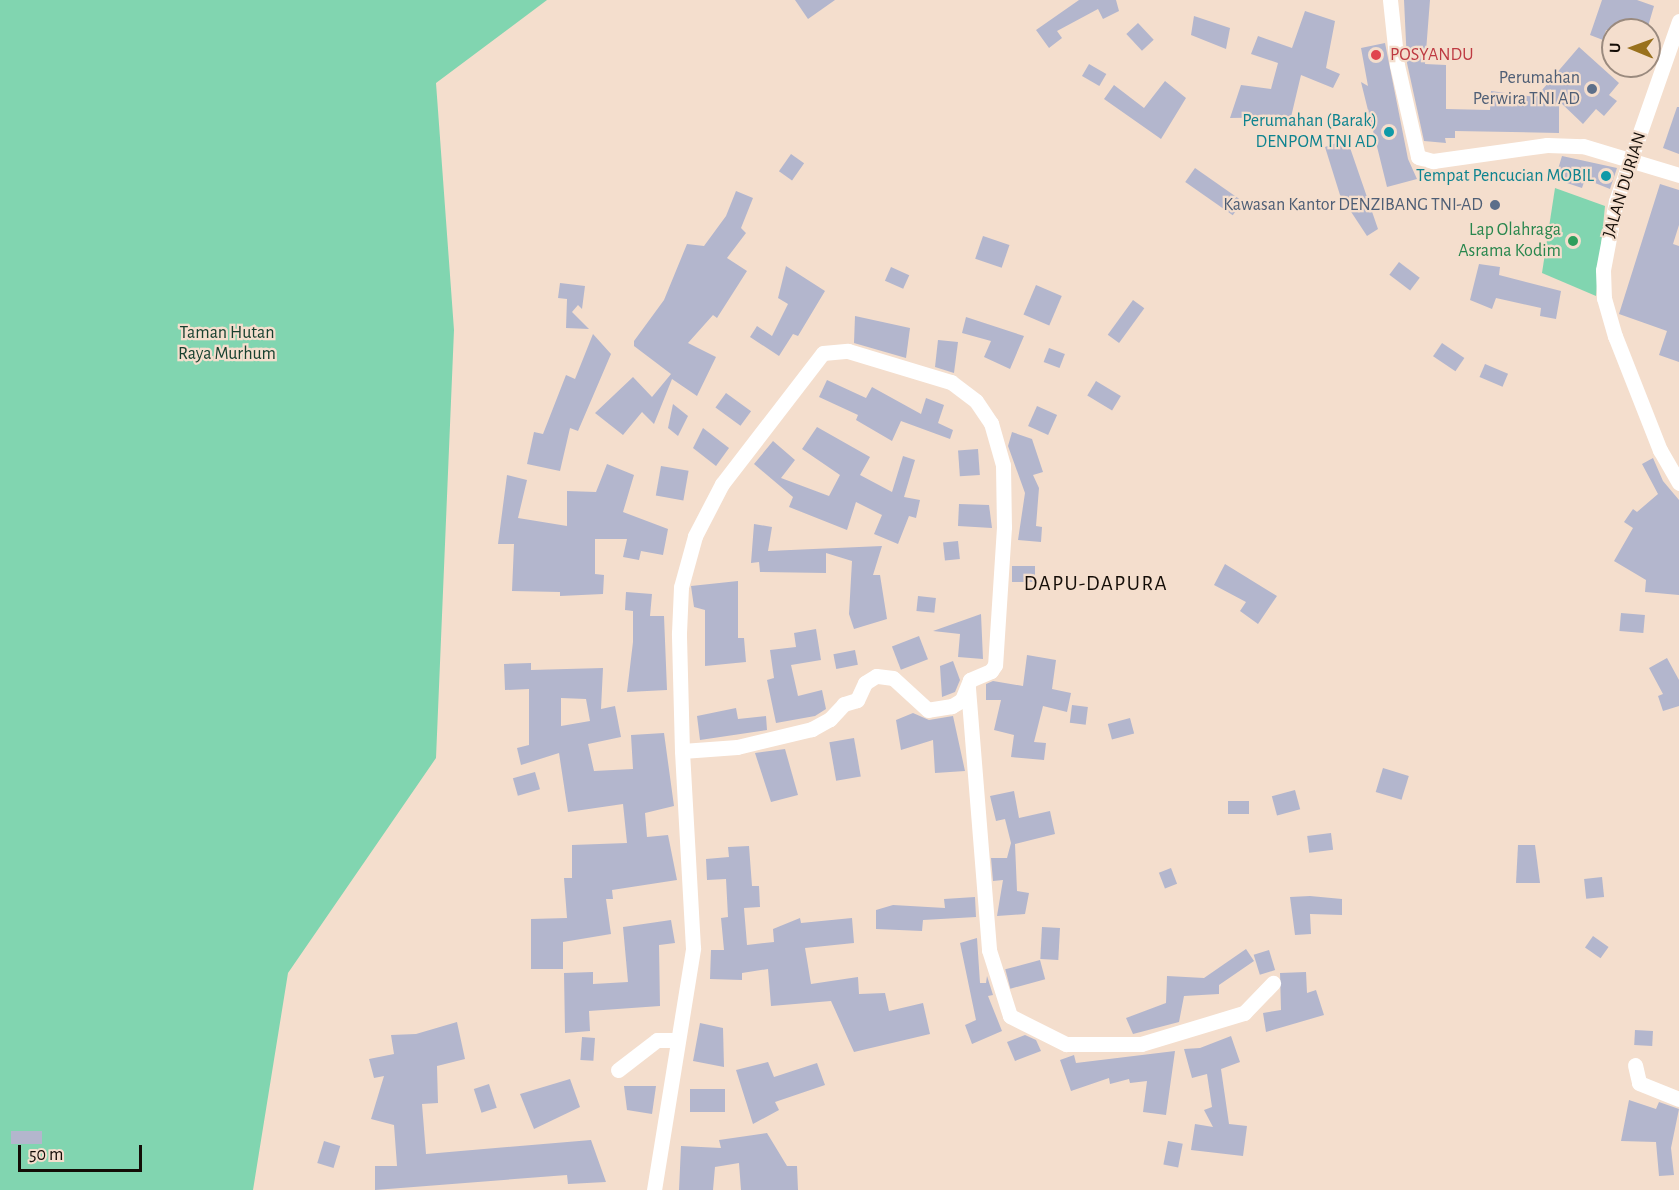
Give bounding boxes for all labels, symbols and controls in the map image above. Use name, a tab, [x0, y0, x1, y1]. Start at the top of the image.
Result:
north arrow	[1601, 18, 1661, 78]
text: U	[1607, 42, 1623, 53]
place label: POSYANDU	[1390, 44, 1474, 66]
marker: POSYANDU	[1367, 46, 1385, 64]
place label: Perumahan Perwira TNI AD	[1473, 68, 1580, 110]
marker: Perumahan Perwira TNI AD	[1585, 82, 1599, 96]
place label: Perumahan (Barak) DENPOM TNI AD	[1242, 111, 1377, 154]
marker: Perumahan (Barak) DENPOM TNI AD	[1382, 125, 1396, 139]
street label: JALAN DURIAN	[1599, 129, 1651, 241]
place label: Tempat Pencucian MOBIL	[1416, 165, 1594, 187]
marker: Tempat Pencucian MOBIL	[1599, 169, 1613, 183]
place label: Kawasan Kantor DENZIBANG TNI-AD	[1223, 194, 1483, 216]
marker: Kawasan Kantor DENZIBANG TNI-AD	[1488, 198, 1502, 212]
place label: Lap Olahraga Asrama Kodim	[1458, 220, 1561, 262]
marker: Lap Olahraga Asrama Kodim	[1566, 234, 1580, 248]
park label: Taman Hutan Raya Murhum	[178, 323, 276, 366]
district label: DAPU-DAPURA	[1024, 571, 1168, 597]
scale bar	[21, 1133, 146, 1171]
text: 50 m	[29, 1146, 63, 1164]

